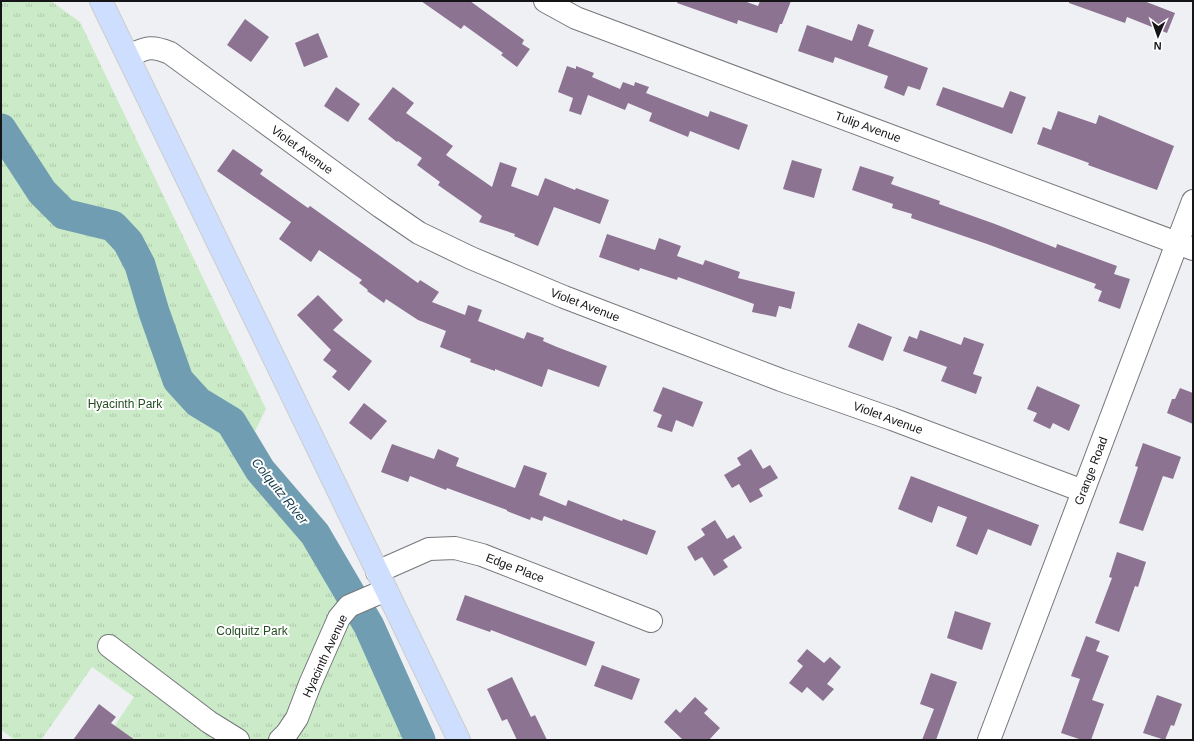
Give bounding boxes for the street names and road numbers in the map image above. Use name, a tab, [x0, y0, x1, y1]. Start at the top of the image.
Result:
street label: Tulip Avenue	[833, 109, 903, 145]
street label: Violet Avenue	[268, 123, 336, 177]
street label: Violet Avenue	[548, 285, 622, 325]
street label: Violet Avenue	[851, 399, 925, 437]
street label: Grange Road	[1072, 435, 1110, 507]
street label: Edge Place	[484, 550, 546, 586]
street label: Hyacinth Avenue	[300, 612, 350, 700]

